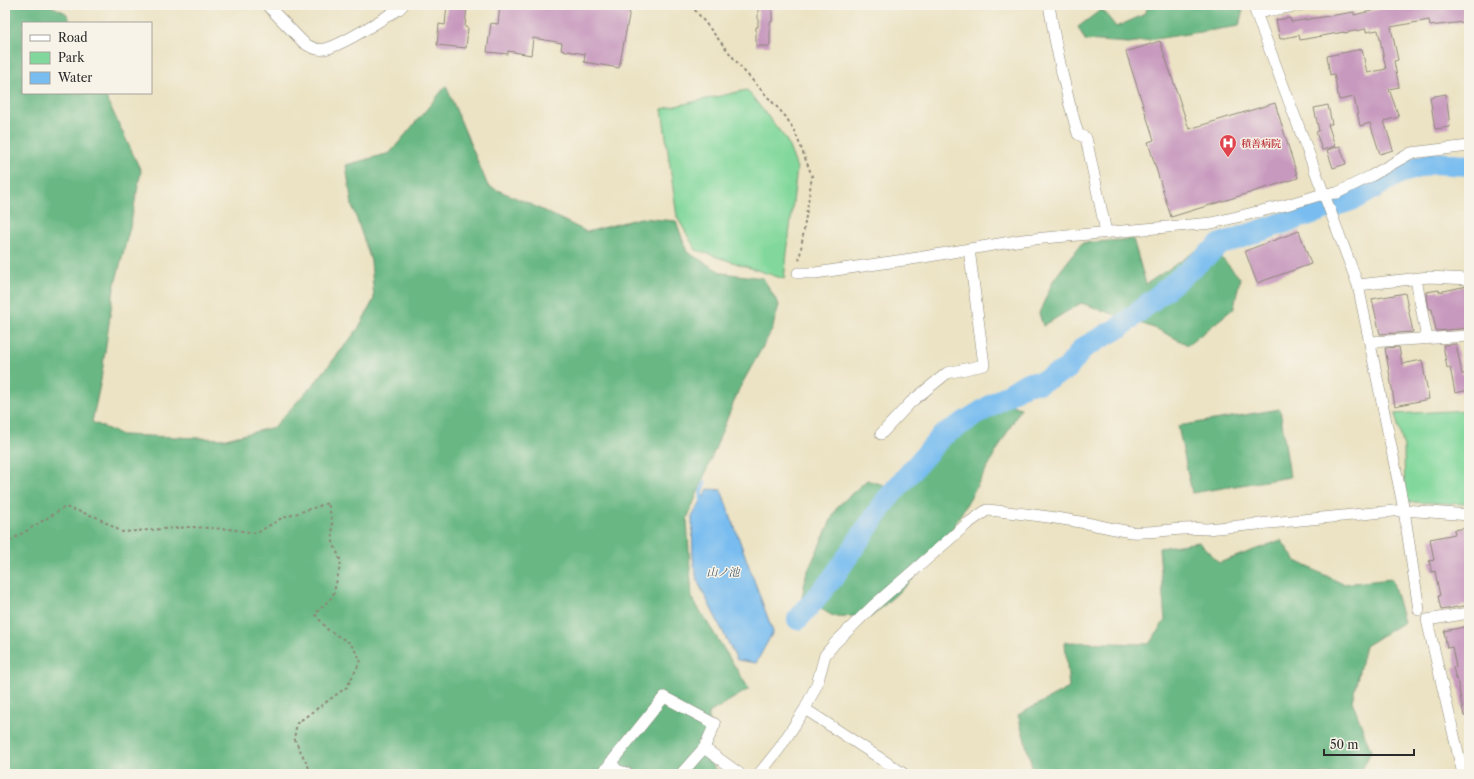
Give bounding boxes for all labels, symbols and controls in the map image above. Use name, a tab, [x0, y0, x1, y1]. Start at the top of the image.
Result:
legend	[22, 22, 152, 94]
text: Road	[58, 30, 88, 45]
text: Park	[58, 50, 85, 65]
text: Water	[57, 70, 92, 85]
hospital icon: 積善病院	[1218, 133, 1238, 158]
place label: 積善病院	[1241, 137, 1281, 150]
water label: 山ノ池	[707, 565, 741, 579]
scale bar	[1324, 731, 1414, 757]
text: 50 m	[1330, 737, 1359, 752]

